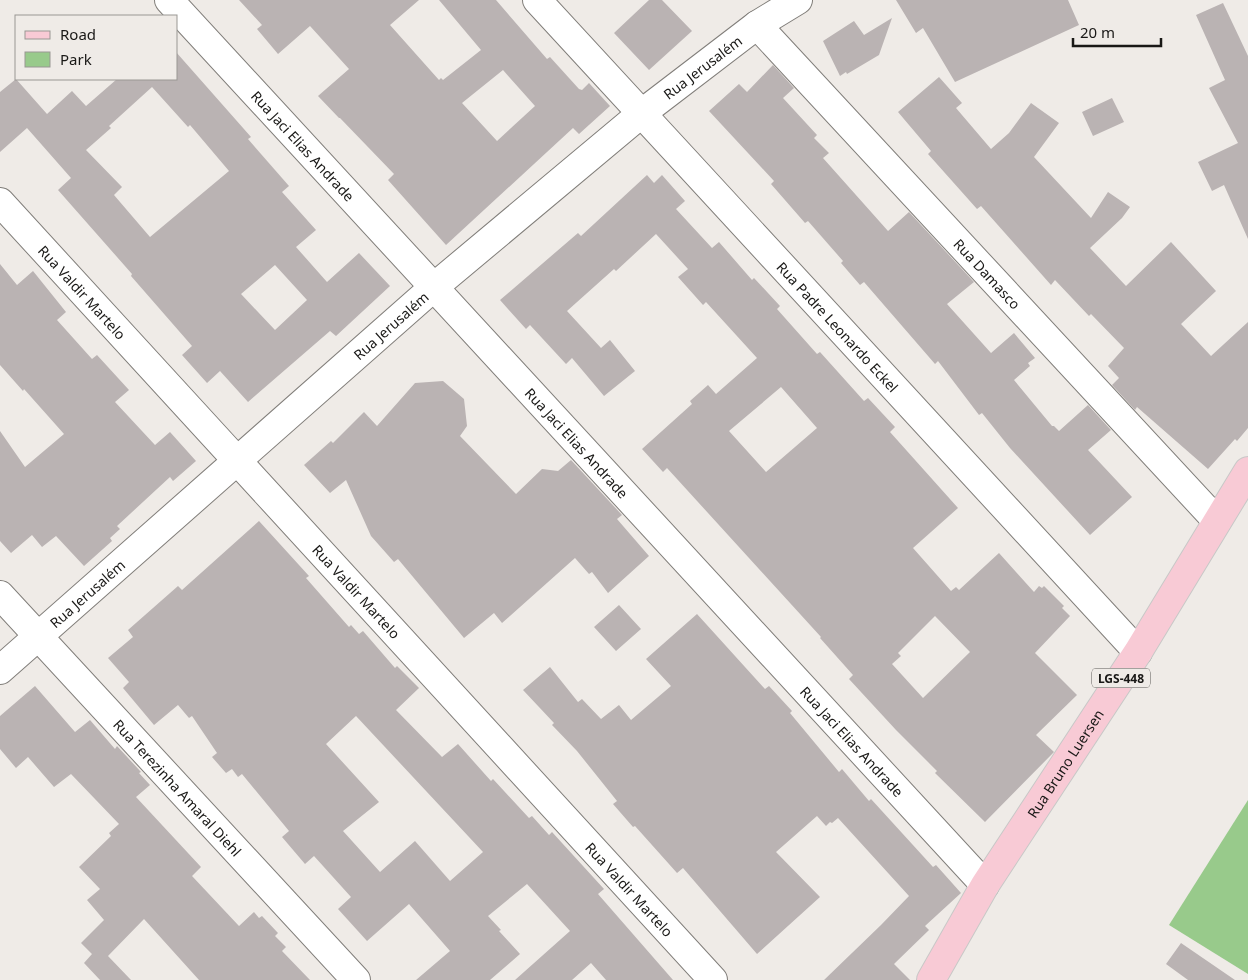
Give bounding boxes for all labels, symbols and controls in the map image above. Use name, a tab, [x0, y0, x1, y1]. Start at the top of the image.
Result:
legend	[15, 15, 178, 80]
scale bar	[1073, 15, 1160, 47]
text: 20 m	[1080, 22, 1115, 42]
text: Road	[60, 24, 96, 44]
street label: Rua Jerusalém	[659, 31, 746, 103]
text: Park	[60, 49, 92, 69]
street label: Rua Jaci Elias Andrade	[247, 86, 359, 205]
street label: Rua Damasco	[950, 234, 1025, 313]
street label: Rua Valdir Martelo	[34, 241, 131, 343]
street label: Rua Padre Leonardo Eckel	[773, 257, 903, 396]
street label: Rua Jerusalém	[349, 287, 432, 364]
street label: Rua Jaci Elias Andrade	[521, 383, 633, 502]
street label: Rua Valdir Martelo	[309, 540, 405, 643]
street label: Rua Jerusalém	[45, 555, 129, 632]
road number: LGS-448	[1092, 668, 1150, 688]
street label: Rua Jaci Elias Andrade	[797, 682, 908, 800]
street label: Rua Bruno Luersen	[1022, 705, 1108, 821]
street label: Rua Terezinha Amaral Diehl	[110, 715, 246, 860]
street label: Rua Valdir Martelo	[582, 838, 678, 940]

